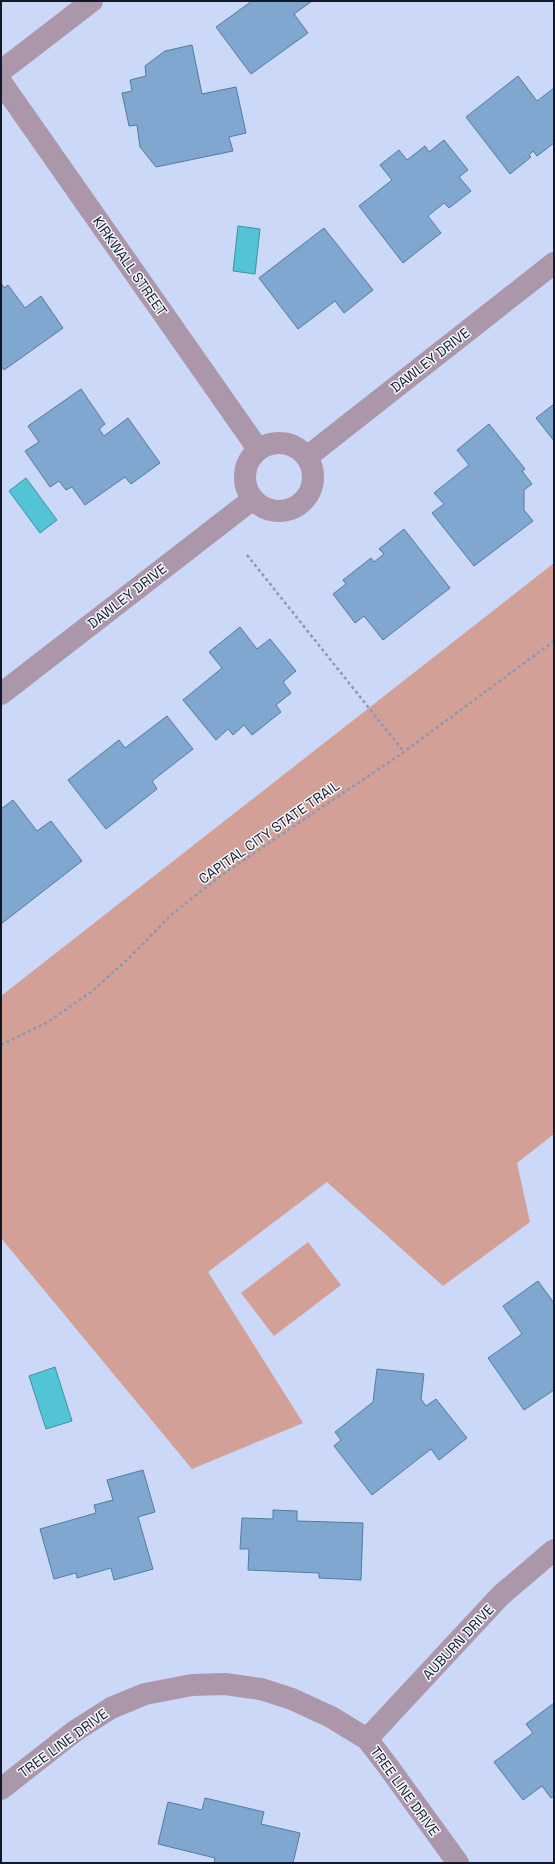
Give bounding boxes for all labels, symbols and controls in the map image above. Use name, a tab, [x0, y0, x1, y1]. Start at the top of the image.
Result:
street label: KIRKWALL STREET	[89, 213, 171, 319]
street label: DAWLEY DRIVE	[387, 323, 473, 396]
street label: DAWLEY DRIVE	[84, 559, 170, 632]
street label: CAPITAL CITY STATE TRAIL	[195, 776, 343, 888]
street label: AUBURN DRIVE	[419, 1601, 498, 1683]
street label: TREE LINE DRIVE	[15, 1704, 111, 1782]
street label: TREE LINE DRIVE	[366, 1743, 444, 1839]

